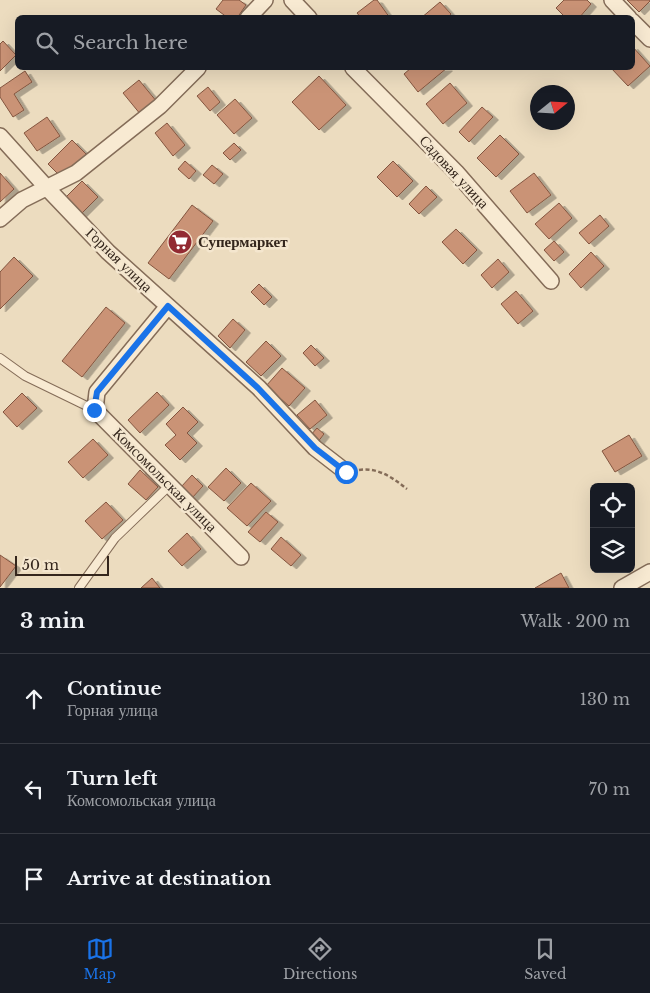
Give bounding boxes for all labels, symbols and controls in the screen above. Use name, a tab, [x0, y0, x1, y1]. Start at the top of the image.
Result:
search box	[15, 15, 635, 70]
icon: search	[33, 29, 61, 57]
text: Search here	[73, 31, 188, 54]
north arrow	[530, 85, 575, 130]
street label: Садовая улица	[416, 131, 493, 213]
street label: Горная улица	[82, 223, 157, 296]
supermarket icon: Супермаркет	[167, 229, 193, 255]
place label: Супермаркет	[198, 232, 288, 251]
route end	[83, 399, 106, 422]
street label: Комсомольская улица	[109, 424, 222, 536]
route start	[335, 461, 358, 484]
map controls	[590, 483, 635, 573]
button: locate	[590, 483, 635, 528]
button: layers	[590, 528, 635, 573]
scale bar	[15, 553, 109, 576]
text: 50 m	[22, 556, 59, 574]
text: 3 min	[20, 608, 85, 634]
text: Walk · 200 m	[521, 611, 630, 631]
text: Continue	[67, 677, 162, 700]
icon: ahead	[20, 685, 48, 713]
text: 130 m	[580, 689, 630, 709]
text: Горная улица	[67, 700, 158, 720]
text: Turn left	[67, 767, 158, 790]
icon: left	[20, 775, 48, 803]
text: 70 m	[589, 779, 630, 799]
text: Комсомольская улица	[67, 790, 216, 810]
icon: arrive	[20, 865, 48, 893]
text: Arrive at destination	[67, 867, 271, 890]
tab: Map	[83, 935, 116, 983]
tab: Directions	[283, 935, 357, 983]
tab: Saved	[524, 935, 567, 983]

